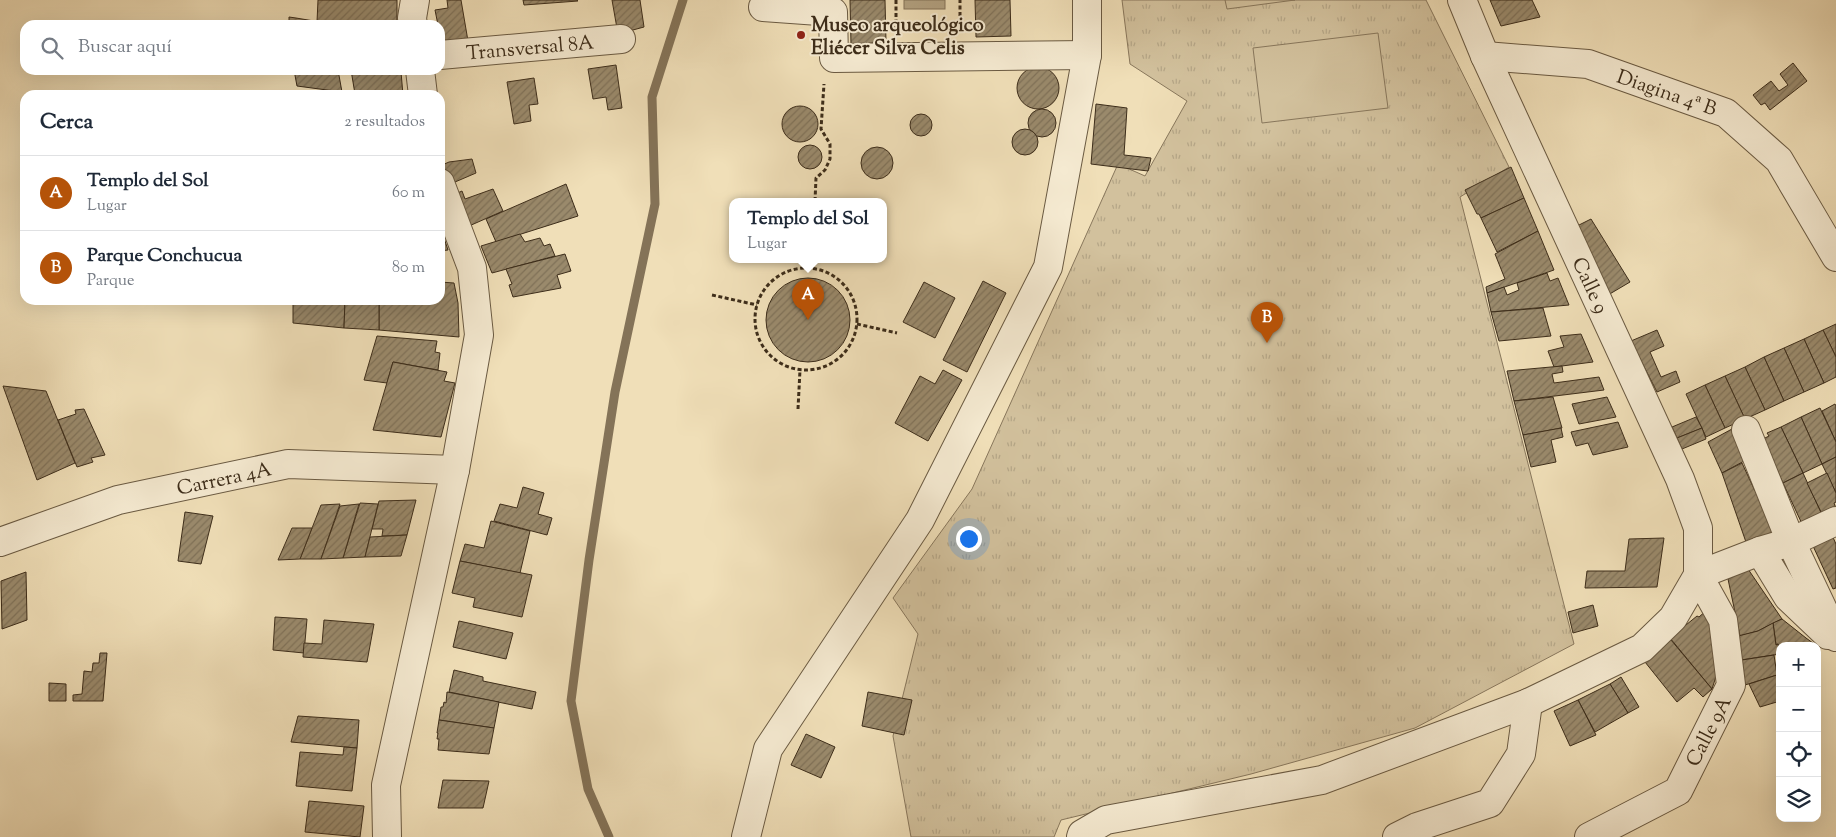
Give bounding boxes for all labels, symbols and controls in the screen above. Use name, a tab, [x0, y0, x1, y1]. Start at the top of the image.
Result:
place label: Museo arqueológico Eliécer Silva Celis	[811, 12, 984, 64]
search box	[20, 20, 445, 75]
street label: Transversal 8A	[465, 29, 595, 70]
marker: Museo arqueológico Eliécer Silva Celis	[795, 29, 807, 41]
icon: search	[38, 34, 66, 62]
text: Buscar aquí	[78, 34, 172, 61]
street label: Diagina 4ª B	[1612, 64, 1720, 125]
text: Cerca	[40, 108, 93, 138]
text: 2 resultados	[344, 111, 425, 134]
text: Templo del Sol	[87, 168, 209, 195]
text: A	[50, 182, 63, 205]
text: 60 m	[392, 182, 425, 205]
text: Lugar	[87, 195, 127, 218]
popup	[729, 198, 887, 263]
text: Templo del Sol	[747, 206, 869, 233]
text: Lugar	[747, 233, 787, 256]
text: Parque Conchucua	[87, 243, 242, 270]
street label: Calle 9	[1563, 253, 1614, 319]
text: B	[51, 257, 61, 280]
text: 80 m	[392, 257, 425, 280]
text: Parque	[87, 270, 134, 293]
pin: A	[792, 279, 824, 320]
pin: B	[1251, 302, 1283, 343]
street label: Carrera 4A	[174, 456, 275, 505]
your location	[956, 526, 982, 552]
map controls	[1776, 642, 1821, 822]
button: +	[1776, 642, 1821, 687]
button: −	[1776, 687, 1821, 732]
street label: Calle 9A	[1680, 692, 1740, 772]
button: locate	[1776, 732, 1821, 777]
button: layers	[1776, 777, 1821, 822]

